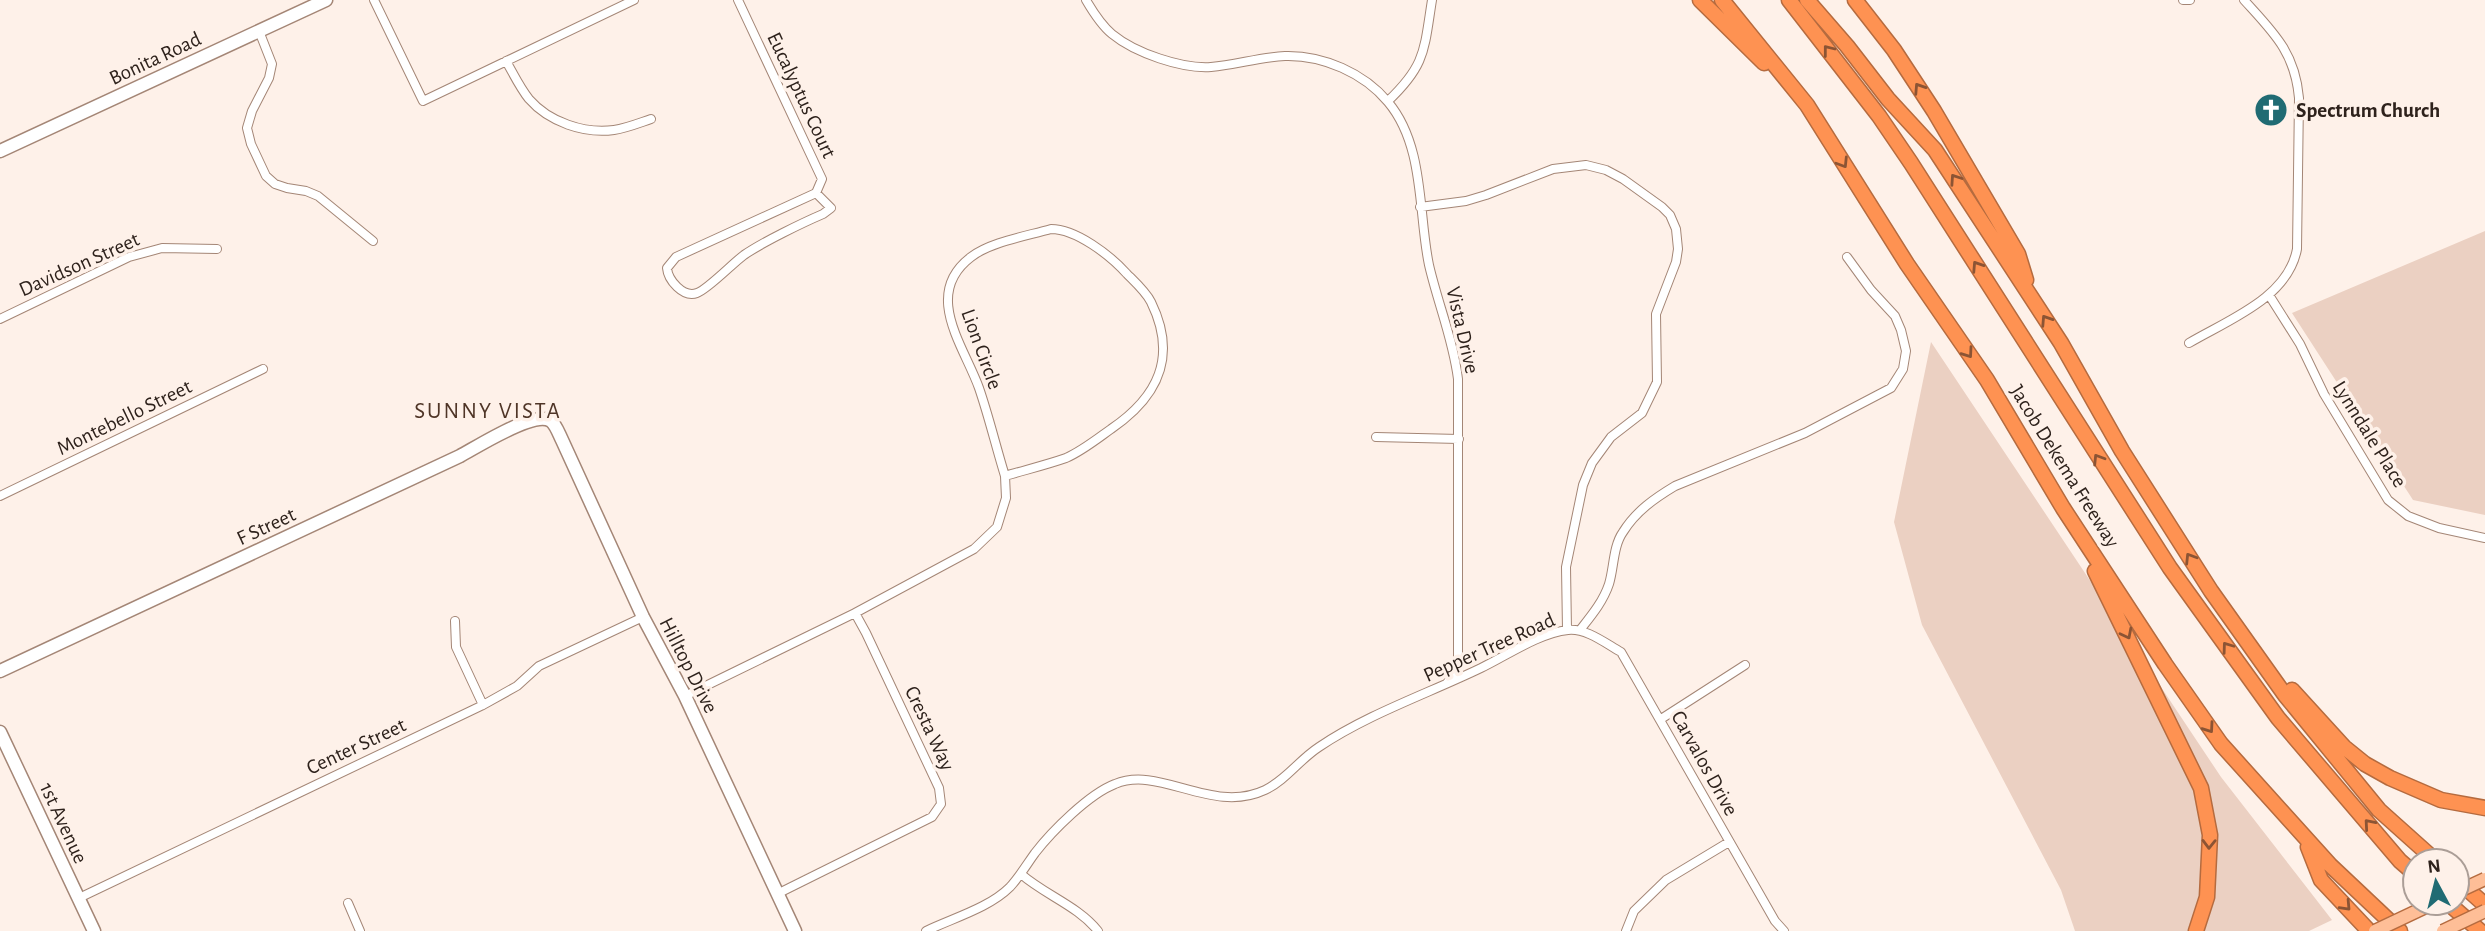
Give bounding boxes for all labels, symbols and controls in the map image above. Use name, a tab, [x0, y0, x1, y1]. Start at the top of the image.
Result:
street label: Bonita Road	[106, 28, 204, 89]
street label: Eucalyptus Court	[763, 29, 840, 162]
one-way arrow	[1824, 45, 1837, 58]
one-way arrow	[1914, 83, 1927, 96]
church icon: Spectrum Church	[2252, 91, 2290, 129]
place label: Spectrum Church	[2296, 100, 2440, 121]
one-way arrow	[1835, 155, 1848, 168]
one-way arrow	[1951, 174, 1963, 187]
street label: Davidson Street	[16, 228, 143, 300]
one-way arrow	[1973, 261, 1986, 274]
street label: Vista Drive	[1442, 285, 1483, 375]
street label: Lion Circle	[957, 306, 1006, 392]
one-way arrow	[2042, 315, 2055, 328]
one-way arrow	[1960, 345, 1972, 358]
street label: Montebello Street	[53, 376, 195, 459]
street label: Lynndale Place	[2329, 377, 2411, 491]
street label: Jacob Dekema Freeway	[2006, 381, 2123, 551]
district label: SUNNY VISTA	[414, 400, 562, 423]
one-way arrow	[2094, 453, 2107, 466]
street label: F Street	[234, 504, 299, 549]
one-way arrow	[2186, 553, 2198, 566]
street label: Pepper Tree Road	[1420, 609, 1558, 686]
street label: Hilltop Drive	[656, 614, 722, 716]
one-way arrow	[2118, 627, 2132, 639]
one-way arrow	[2222, 642, 2235, 654]
street label: Cresta Way	[901, 683, 958, 774]
street label: Carvalos Drive	[1667, 707, 1742, 819]
street label: Center Street	[303, 714, 409, 779]
one-way arrow	[2201, 720, 2213, 733]
street label: 1st Avenue	[36, 780, 91, 867]
one-way arrow	[2365, 819, 2377, 832]
one-way arrow	[2201, 839, 2217, 850]
north arrow	[2401, 847, 2471, 917]
text: N	[2426, 856, 2442, 877]
one-way arrow	[2337, 898, 2350, 911]

